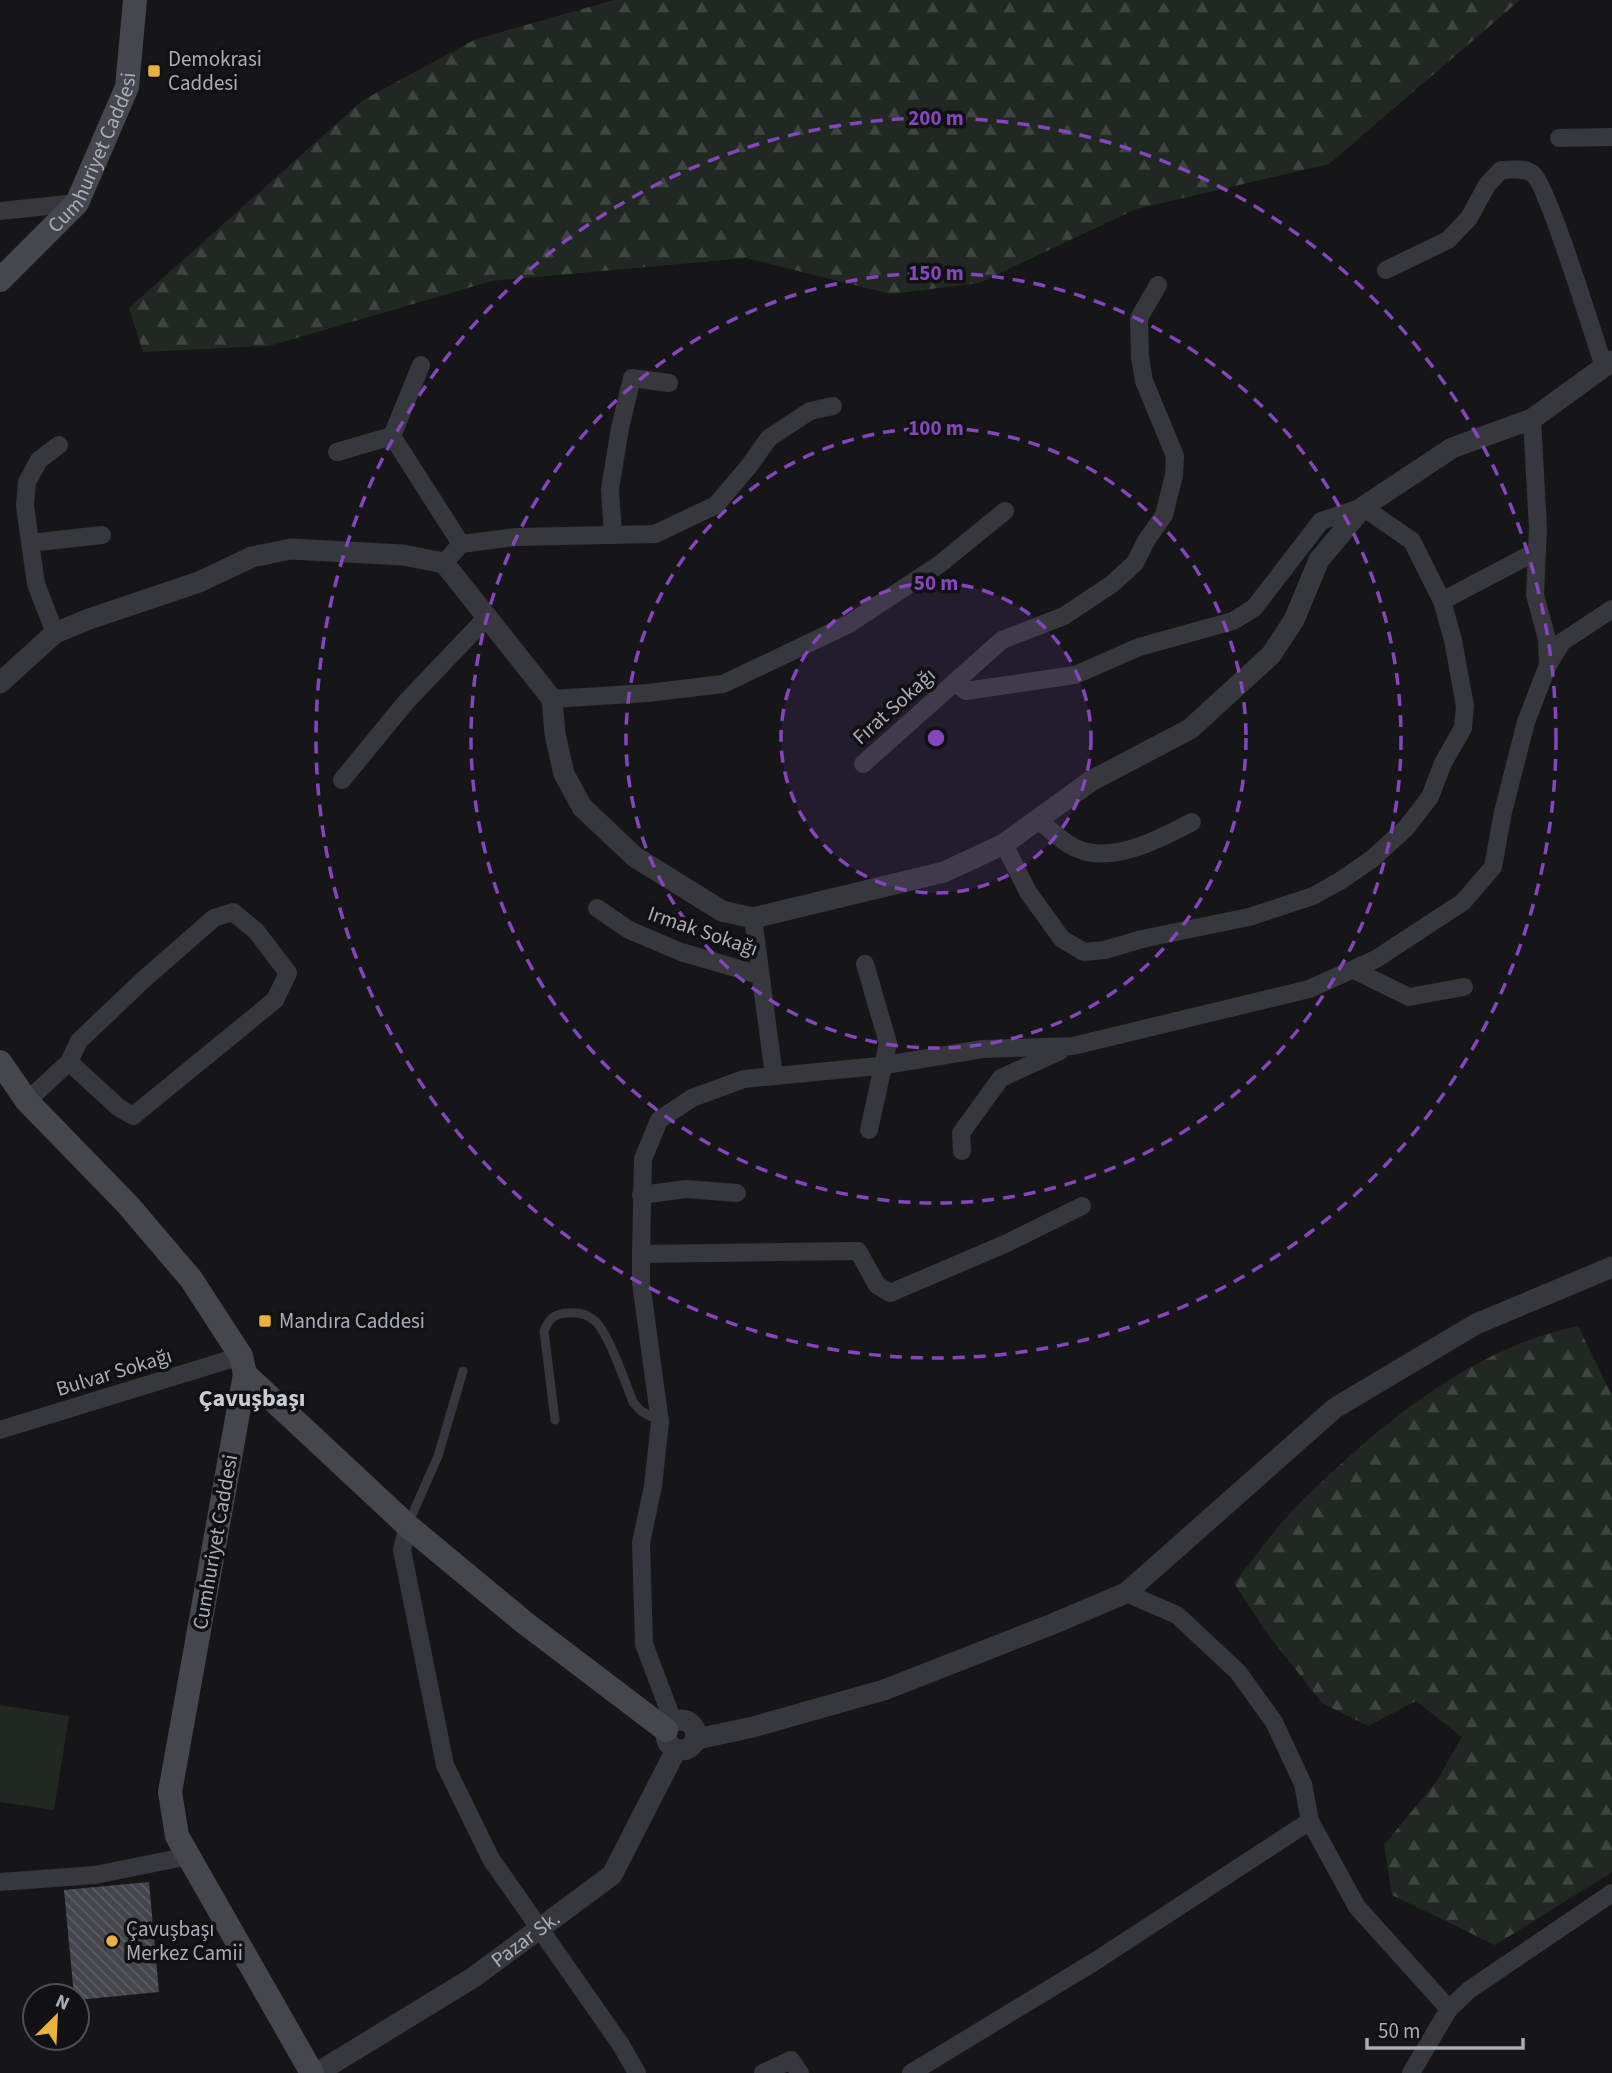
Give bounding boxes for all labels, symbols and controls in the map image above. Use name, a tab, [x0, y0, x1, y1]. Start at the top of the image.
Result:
place label: Demokrasi Caddesi	[168, 44, 262, 98]
marker: Demokrasi Caddesi	[146, 63, 162, 79]
street label: Cumhuriyet Caddesi	[40, 71, 143, 240]
text: 200 m	[908, 103, 964, 133]
text: 150 m	[908, 258, 964, 288]
text: 100 m	[908, 413, 964, 443]
text: 50 m	[914, 568, 958, 598]
street label: Fırat Sokağı	[846, 661, 942, 751]
centre of rings	[924, 726, 948, 750]
street label: Irmak Sokağı	[644, 898, 762, 964]
place label: Mandıra Caddesi	[279, 1306, 425, 1336]
marker: Mandıra Caddesi	[257, 1313, 273, 1329]
street label: Bulvar Sokağı	[52, 1340, 176, 1404]
district label: Çavuşbaşı	[199, 1381, 305, 1416]
street label: Cumhuriyet Caddesi	[185, 1452, 245, 1632]
street label: Pazar Sk.	[485, 1903, 566, 1975]
place label: Çavuşbaşı Merkez Camii	[126, 1914, 243, 1968]
marker: Çavuşbaşı Merkez Camii	[104, 1933, 120, 1949]
north arrow	[21, 1982, 91, 2052]
text: N	[51, 1988, 74, 2018]
scale bar	[1367, 2007, 1523, 2050]
text: 50 m	[1378, 2016, 1420, 2046]

